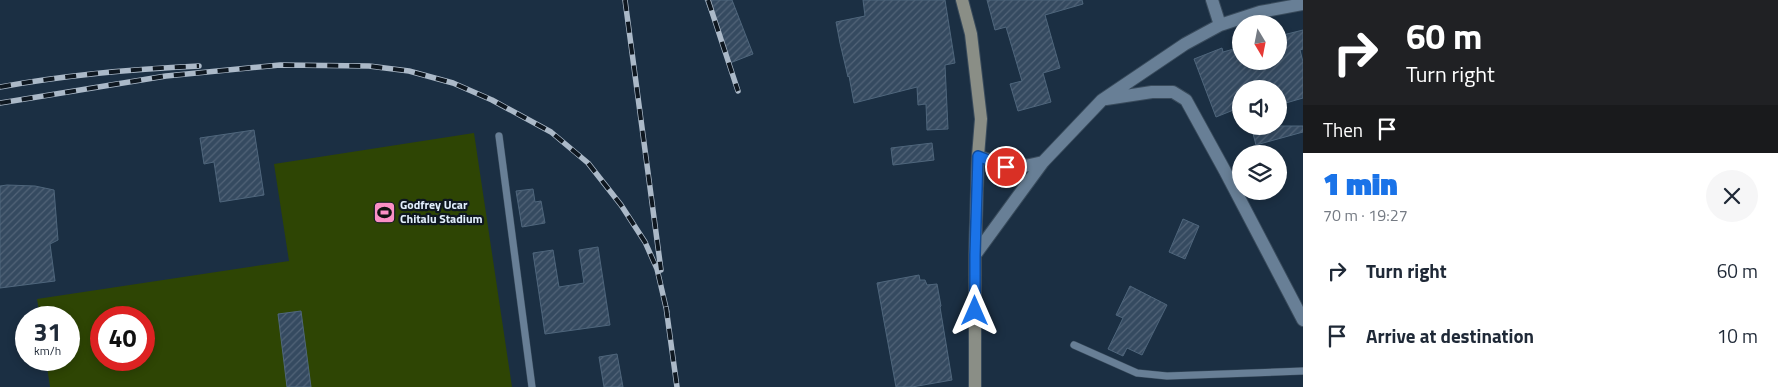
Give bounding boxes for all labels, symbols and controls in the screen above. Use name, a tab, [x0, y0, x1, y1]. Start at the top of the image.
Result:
text: 60 m	[1406, 9, 1482, 63]
north arrow	[1232, 15, 1288, 70]
map controls	[1232, 15, 1287, 200]
icon: right	[1323, 20, 1388, 85]
text: Turn right	[1406, 57, 1495, 91]
button: sound	[1232, 80, 1287, 135]
text: Then	[1323, 115, 1363, 144]
icon: arrive	[1373, 115, 1401, 143]
button: layers	[1232, 145, 1287, 200]
pin	[985, 146, 1027, 188]
icon: arrive	[992, 153, 1020, 181]
text: 1 min	[1323, 161, 1398, 207]
button: close	[1706, 170, 1758, 222]
place label: Godfrey Ucar Chitalu Stadium	[400, 195, 483, 228]
sports icon: Godfrey Ucar Chitalu Stadium	[372, 200, 396, 224]
text: 70 m · 19:27	[1323, 203, 1408, 227]
text: Turn right	[1366, 256, 1447, 285]
text: 60 m	[1717, 256, 1758, 285]
icon: right	[1323, 257, 1351, 285]
position arrow	[948, 284, 1000, 336]
speed limit sign: 40	[90, 306, 155, 371]
text: 31	[33, 313, 62, 351]
text: Arrive at destination	[1366, 321, 1534, 350]
text: 10 m	[1717, 321, 1758, 350]
icon: arrive	[1323, 322, 1351, 350]
text: km/h	[34, 341, 61, 360]

